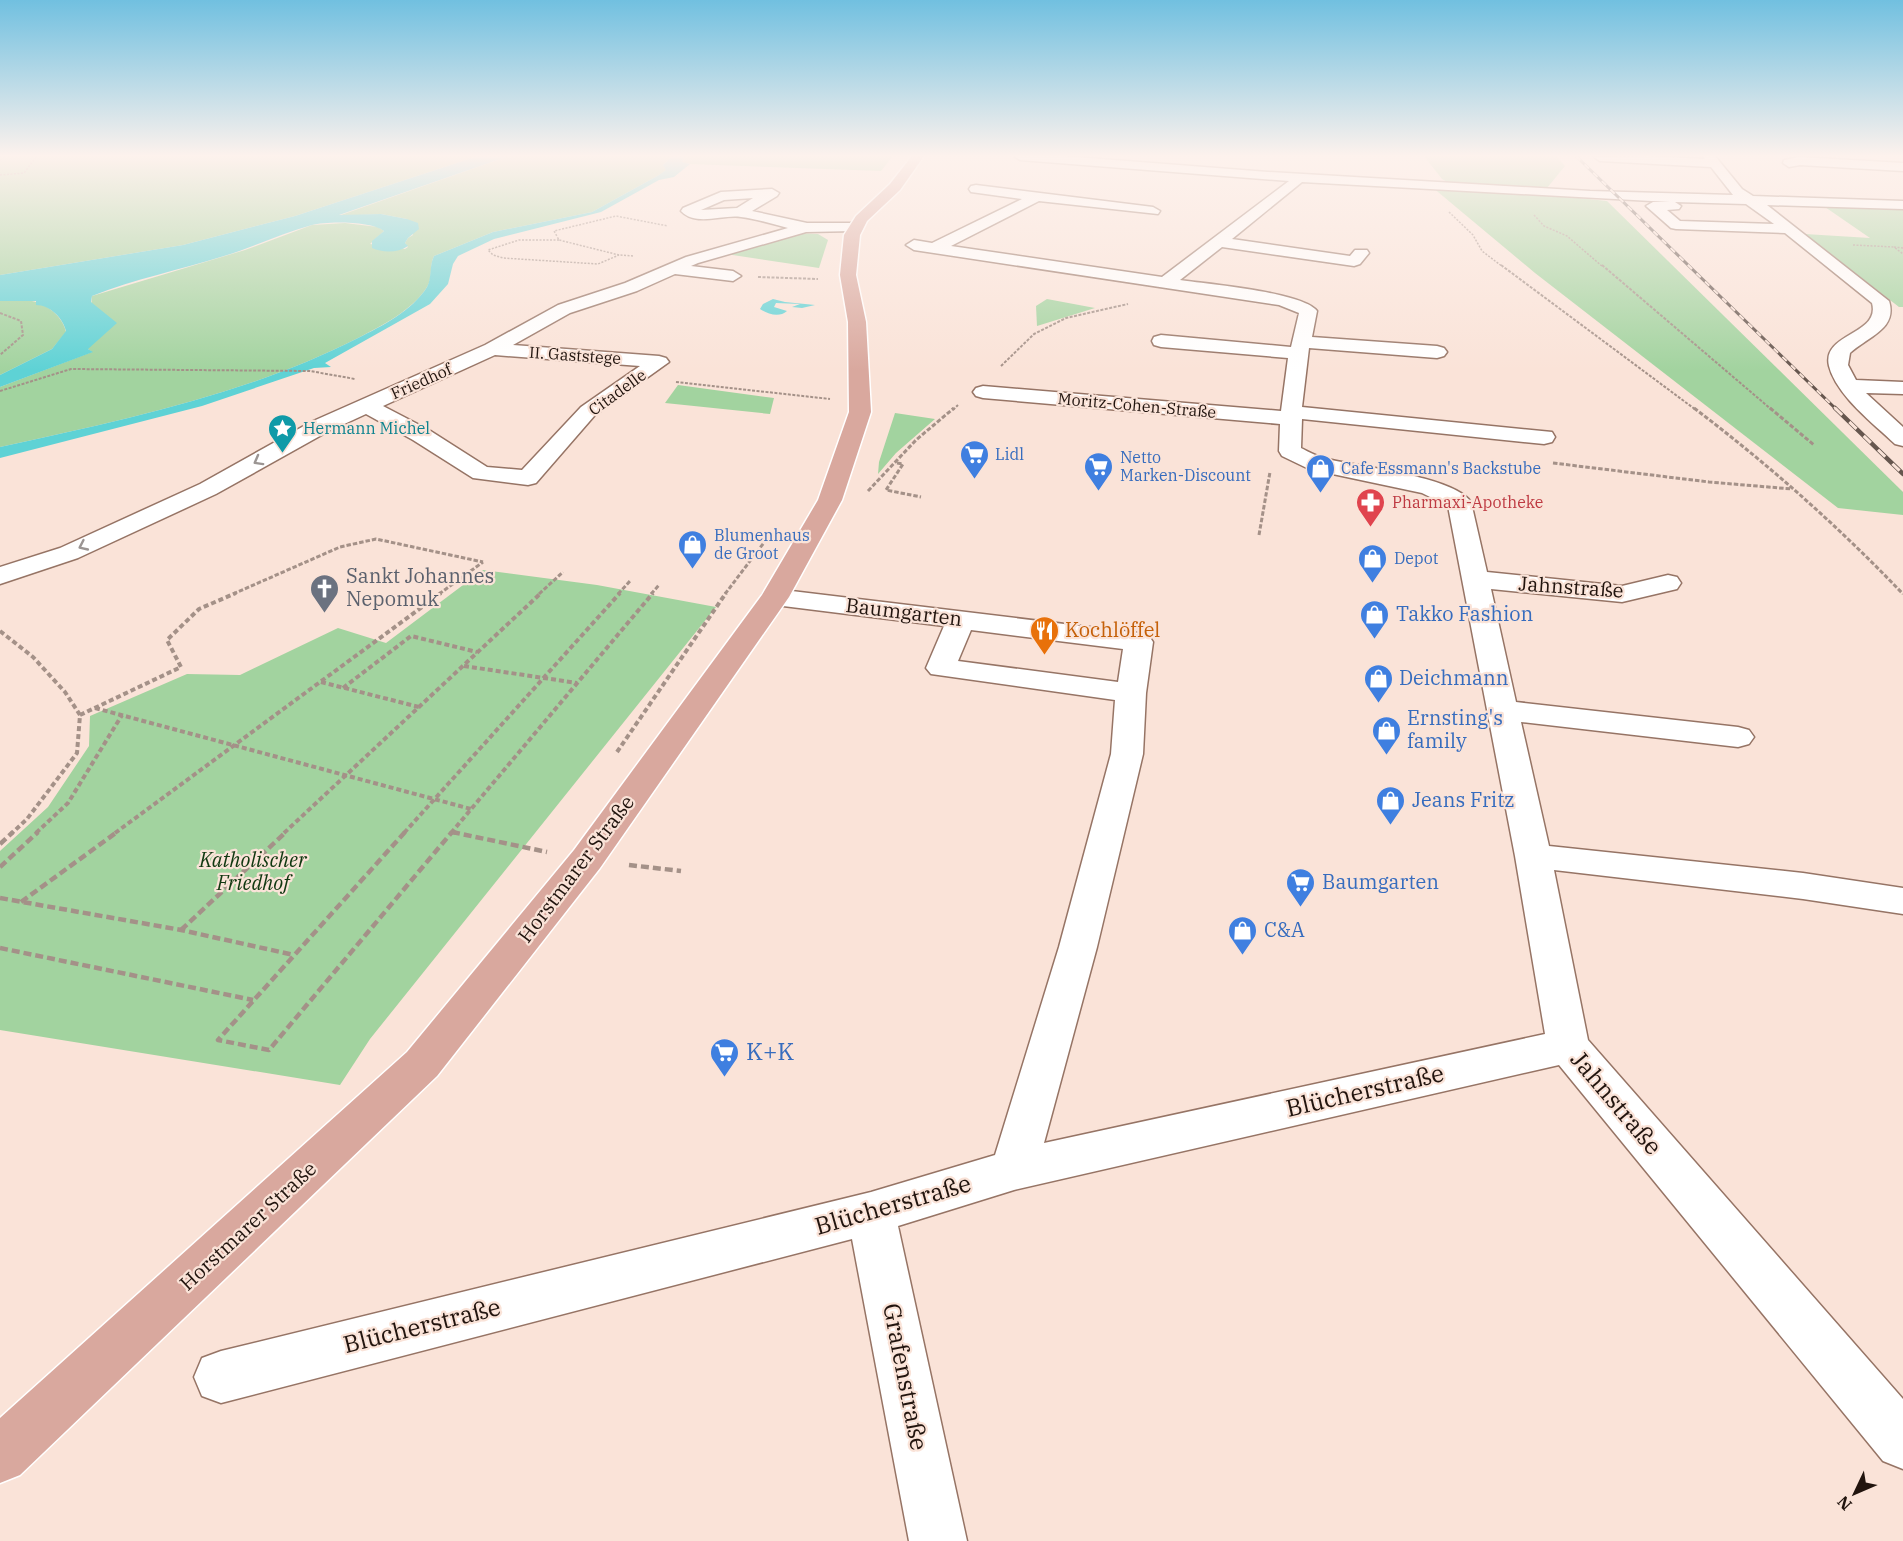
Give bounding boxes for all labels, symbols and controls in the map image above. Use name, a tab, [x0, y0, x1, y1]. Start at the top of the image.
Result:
street label: II. Gaststege	[528, 342, 622, 368]
street label: Friedhof	[387, 358, 456, 403]
street label: Citadelle	[584, 364, 650, 420]
street label: Moritz-Cohen-Straße	[1057, 388, 1217, 422]
place icon: Hermann Michel	[266, 412, 298, 454]
place label: Hermann Michel	[303, 418, 430, 438]
supermarket icon: Lidl	[958, 438, 990, 480]
place label: Lidl	[995, 444, 1024, 464]
place label: Netto Marken-Discount	[1120, 447, 1251, 485]
supermarket icon: Netto Marken-Discount	[1083, 450, 1115, 492]
shop icon: Cafe Essmann's Backstube	[1304, 452, 1336, 494]
one-way arrow	[254, 454, 264, 465]
place label: Cafe Essmann's Backstube	[1341, 458, 1541, 478]
pharmacy icon: Pharmaxi-Apotheke	[1355, 486, 1387, 528]
place label: Pharmaxi-Apotheke	[1392, 492, 1543, 512]
place label: Blumenhaus de Groot	[714, 525, 810, 563]
shop icon: Blumenhaus de Groot	[677, 528, 709, 570]
one-way arrow	[79, 539, 90, 551]
shop icon: Depot	[1357, 542, 1389, 584]
place label: Depot	[1394, 548, 1439, 568]
place label: Sankt Johannes Nepomuk	[346, 562, 494, 612]
street label: Jahnstraße	[1518, 569, 1624, 604]
church icon: Sankt Johannes Nepomuk	[309, 572, 341, 614]
street label: Baumgarten	[844, 591, 964, 632]
shop icon: Takko Fashion	[1359, 598, 1391, 640]
place label: Takko Fashion	[1396, 600, 1534, 627]
restaurant icon: Kochlöffel	[1028, 614, 1060, 656]
place label: Kochlöffel	[1065, 616, 1160, 643]
shop icon: Deichmann	[1362, 662, 1394, 704]
place label: Deichmann	[1399, 664, 1509, 691]
place label: Ernsting's family	[1407, 704, 1503, 754]
shop icon: Ernsting's family	[1370, 714, 1402, 756]
shop icon: Jeans Fritz	[1375, 784, 1407, 826]
place label: Jeans Fritz	[1412, 786, 1514, 813]
street label: Horstmarer Straße	[511, 790, 640, 948]
park label: Katholischer Friedhof	[198, 846, 308, 896]
supermarket icon: Baumgarten	[1285, 866, 1317, 908]
place label: Baumgarten	[1322, 868, 1439, 895]
shop icon: C&A	[1227, 914, 1259, 956]
place label: C&A	[1264, 916, 1305, 943]
place label: K+K	[746, 1035, 794, 1067]
supermarket icon: K+K	[709, 1036, 741, 1078]
street label: Jahnstraße	[1564, 1044, 1670, 1161]
street label: Blücherstraße	[1283, 1056, 1447, 1124]
street label: Horstmarer Straße	[173, 1155, 322, 1296]
street label: Blücherstraße	[811, 1166, 975, 1242]
street label: Blücherstraße	[340, 1290, 504, 1360]
street label: Grafenstraße	[876, 1301, 936, 1453]
north arrow	[1825, 1463, 1885, 1523]
text: N	[1833, 1492, 1856, 1515]

